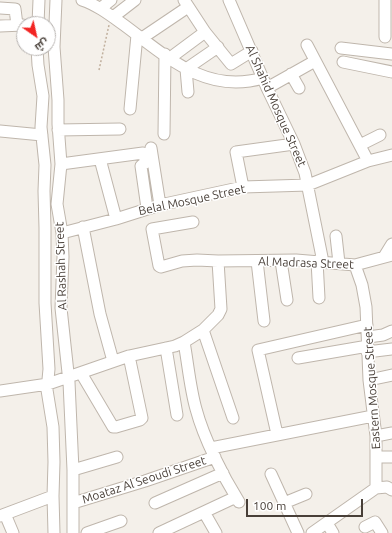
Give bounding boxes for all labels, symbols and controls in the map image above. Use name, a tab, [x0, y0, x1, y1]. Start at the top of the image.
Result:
north arrow	[16, 16, 56, 56]
text: ش	[33, 36, 51, 54]
street label: Al Shahid Mosque Street	[243, 43, 309, 169]
street label: Belal Mosque Street	[137, 182, 247, 218]
street label: Al Rashah Street	[52, 221, 70, 311]
street label: Al Madrasa Street	[258, 254, 354, 272]
street label: Eastern Mosque Street	[361, 326, 383, 450]
street label: Moataz Al Seoudi Street	[80, 453, 208, 507]
scale bar	[248, 491, 365, 517]
text: 100 m	[253, 499, 286, 512]

